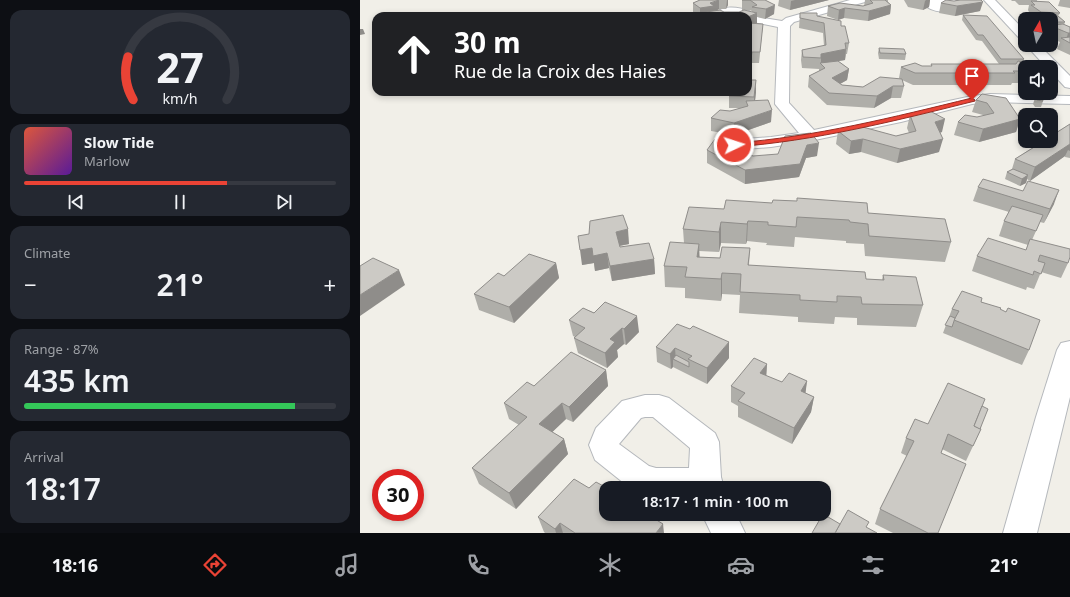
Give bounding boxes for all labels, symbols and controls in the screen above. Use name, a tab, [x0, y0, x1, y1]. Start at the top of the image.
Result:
north arrow	[1018, 12, 1058, 52]
map controls	[1018, 12, 1058, 148]
text: 30 m	[454, 23, 521, 61]
icon: ahead	[388, 28, 440, 80]
text: 27	[156, 39, 204, 95]
text: Rue de la Croix des Haies	[454, 59, 666, 83]
pin	[955, 59, 989, 100]
button: sound	[1018, 60, 1058, 100]
icon: arrive	[961, 65, 983, 87]
text: km/h	[162, 89, 198, 108]
button: search	[1018, 108, 1058, 148]
position arrow	[713, 124, 755, 166]
text: Slow Tide	[84, 132, 154, 152]
text: Marlow	[84, 152, 130, 170]
icon: previous	[65, 191, 87, 213]
icon: pause	[169, 191, 191, 213]
icon: next	[273, 191, 295, 213]
text: Climate	[24, 244, 70, 262]
text: 21°	[156, 264, 204, 305]
text: −	[24, 269, 37, 299]
text: +	[323, 269, 336, 299]
text: Range · 87%	[24, 340, 99, 358]
text: 435 km	[24, 360, 130, 401]
text: Arrival	[24, 448, 64, 466]
text: 18:17	[24, 468, 101, 509]
speed limit sign: 30	[372, 469, 424, 521]
text: 18:17 · 1 min · 100 m	[641, 491, 789, 511]
icon: directions	[201, 551, 229, 579]
icon: music	[333, 551, 361, 579]
icon: phone	[464, 551, 492, 579]
icon: climate	[596, 551, 624, 579]
icon: car	[727, 551, 755, 579]
icon: filters	[859, 551, 887, 579]
text: 18:16	[52, 553, 98, 577]
text: 21°	[990, 553, 1018, 577]

